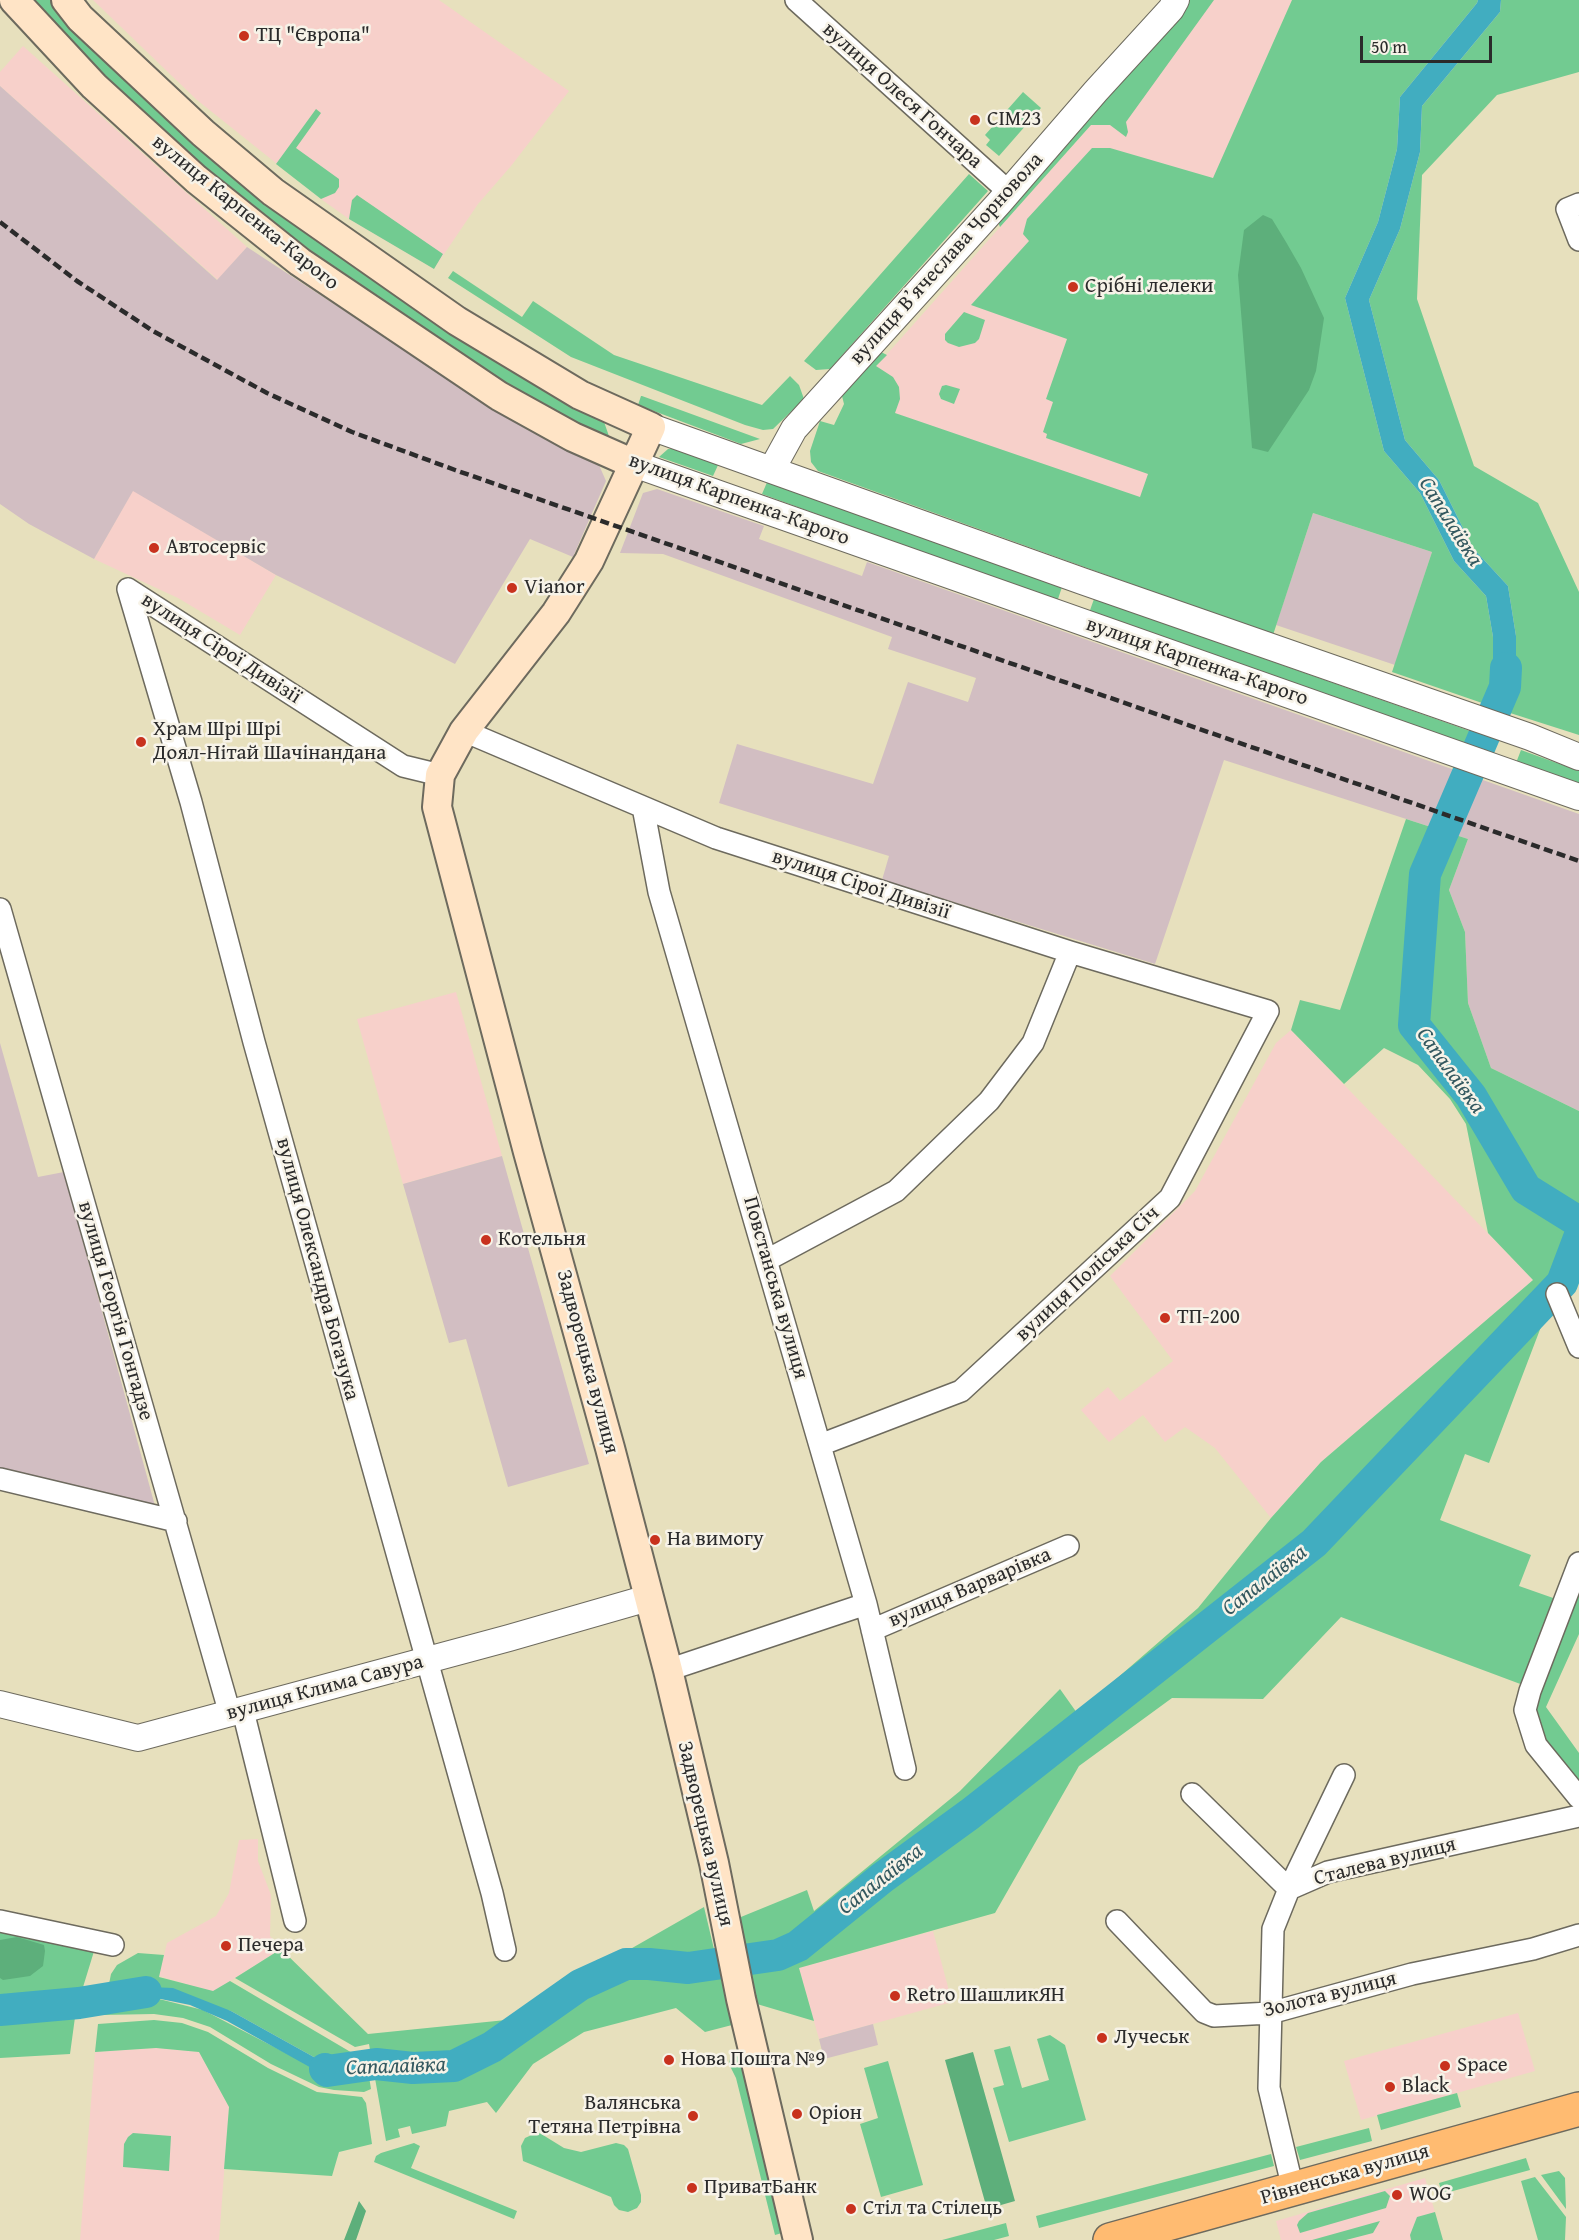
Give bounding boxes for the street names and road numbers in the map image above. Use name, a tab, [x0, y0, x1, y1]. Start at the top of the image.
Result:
street label: вулиця Олеся Гончара	[817, 18, 987, 174]
street label: вулиця Карпенка-Карого	[147, 130, 343, 296]
street label: вулиця Вʼячеслава Чорновола	[845, 148, 1049, 370]
street label: вулиця Карпенка-Карого	[625, 448, 853, 552]
street label: вулиця Сірої Дивізії	[136, 588, 306, 710]
street label: вулиця Карпенка-Карого	[1083, 612, 1311, 712]
street label: вулиця Сірої Дивізії	[769, 844, 953, 926]
street label: вулиця Олександра Богачука	[270, 1135, 364, 1403]
street label: Повстанська вулиця	[737, 1194, 813, 1382]
street label: вулиця Георгія Гонгадзе	[72, 1199, 158, 1423]
street label: вулиця Поліська Січ	[1011, 1201, 1165, 1347]
street label: Задворецька вулиця	[550, 1267, 624, 1457]
street label: вулиця Варварівка	[885, 1542, 1055, 1634]
street label: вулиця Клима Савура	[224, 1650, 426, 1726]
street label: Задворецька вулиця	[671, 1739, 739, 1929]
street label: Сталева вулиця	[1311, 1832, 1459, 1892]
street label: Золота вулиця	[1261, 1966, 1399, 2024]
street label: Рівненська вулиця	[1258, 2139, 1432, 2211]

